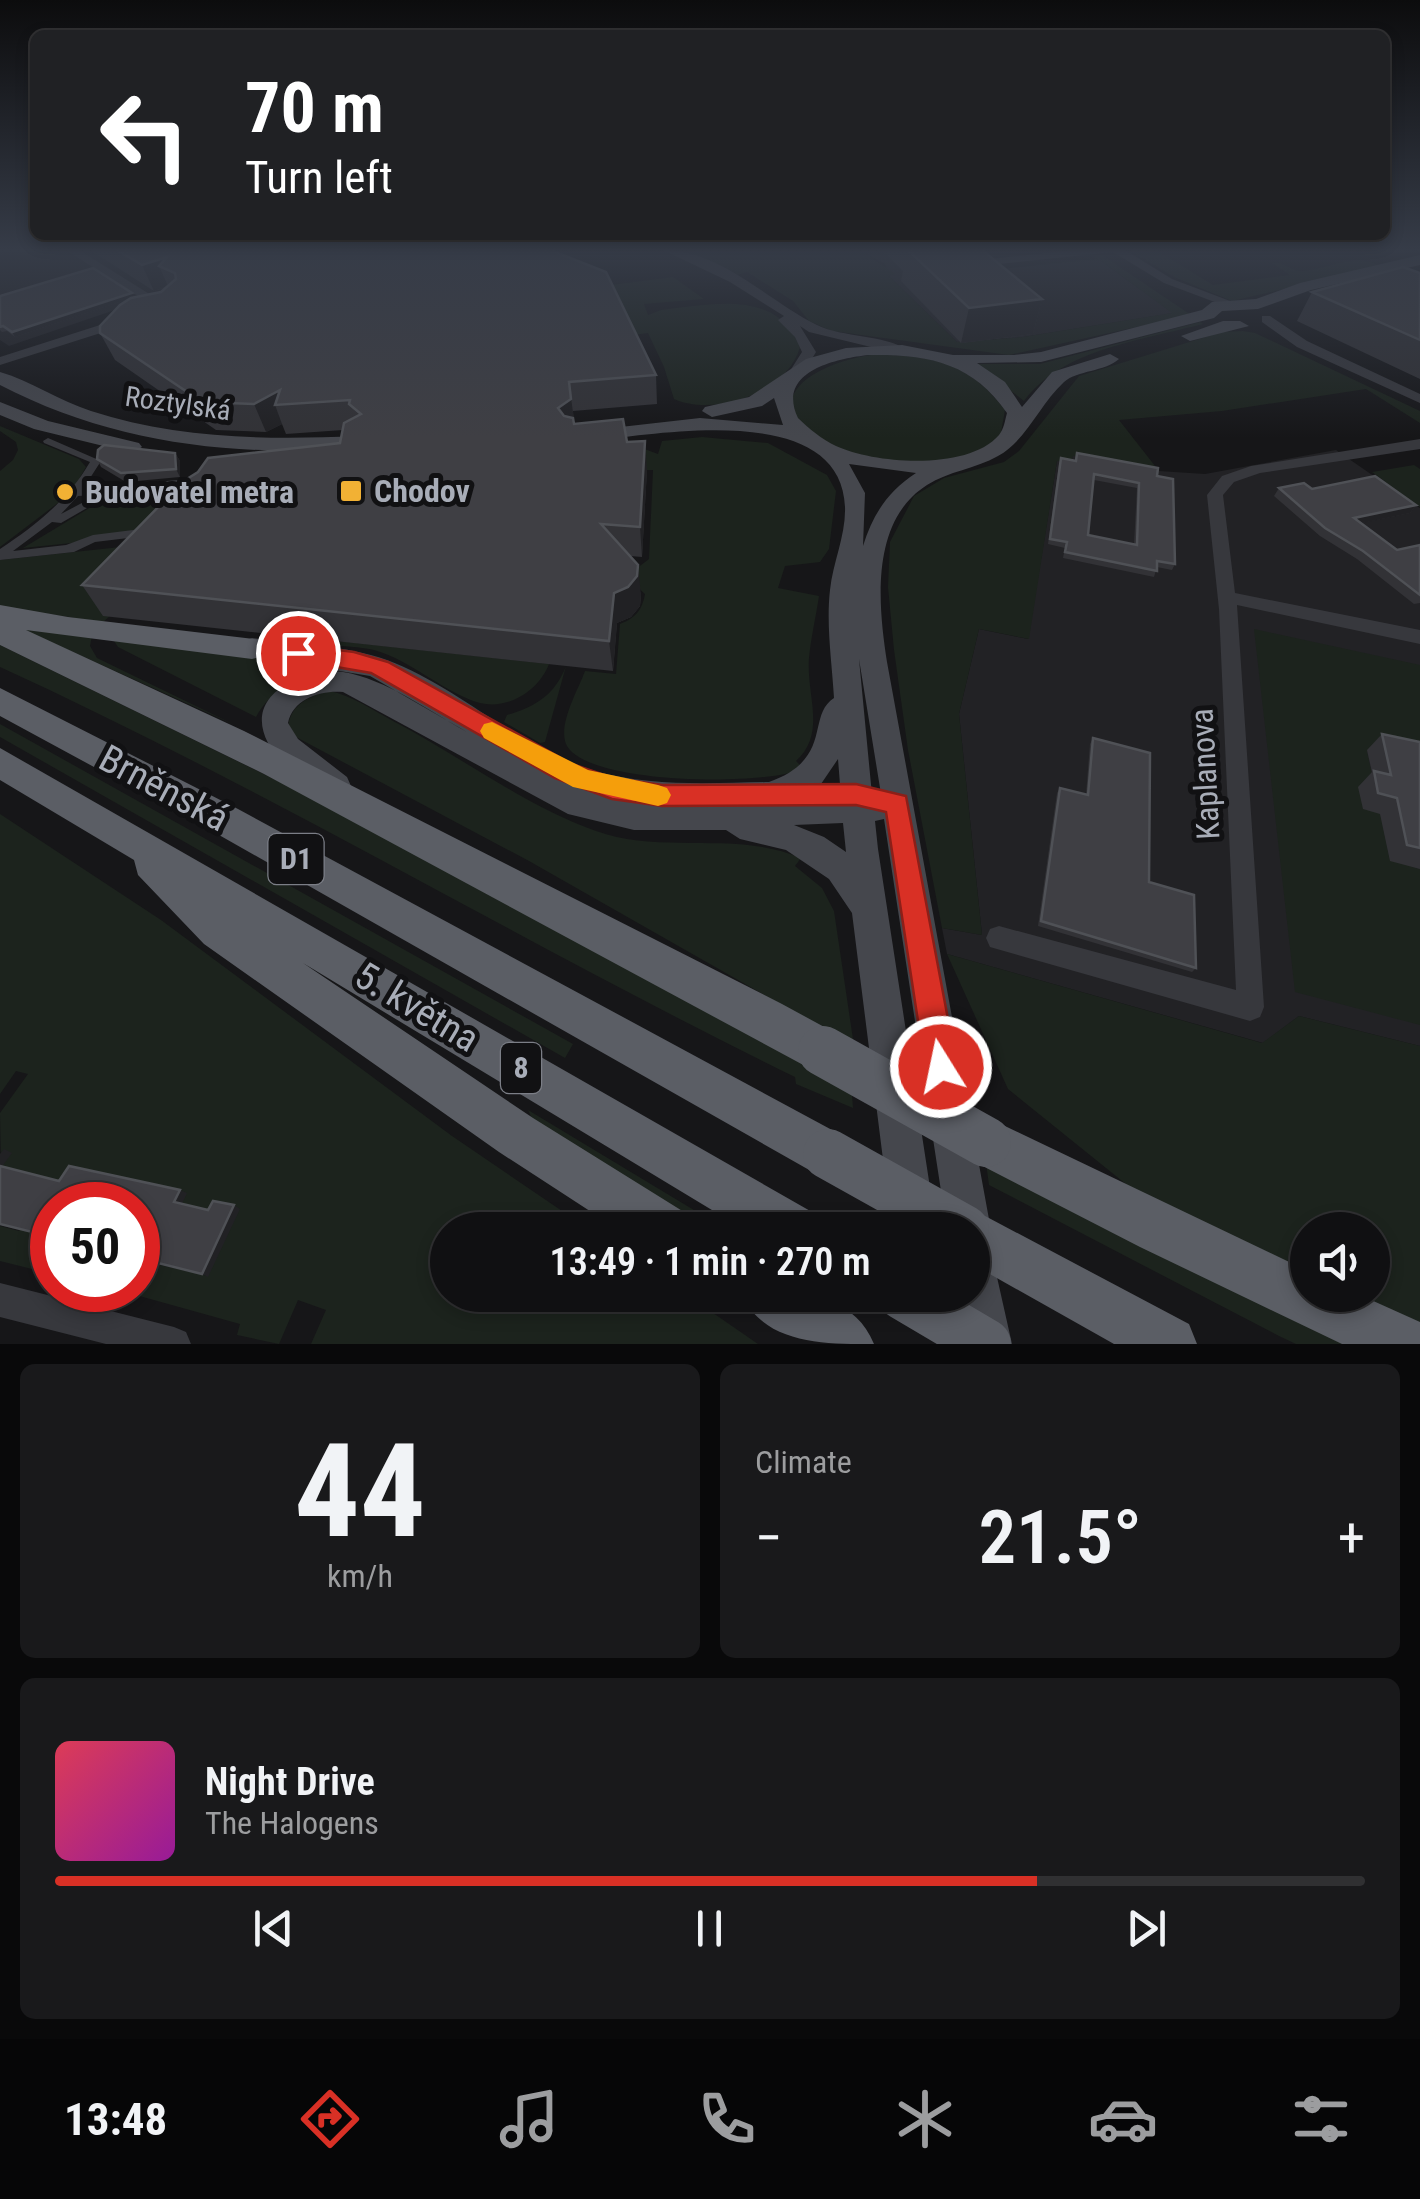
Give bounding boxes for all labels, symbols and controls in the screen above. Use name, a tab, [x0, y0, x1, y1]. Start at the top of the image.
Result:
text: 70 m	[245, 67, 384, 149]
icon: left	[80, 70, 210, 200]
text: Turn left	[245, 151, 393, 204]
street label: Roztylská	[123, 380, 233, 427]
place label: Chodov	[374, 472, 470, 510]
place label: Budovatel metra	[85, 473, 294, 511]
marker: Chodov	[338, 478, 364, 504]
marker: Budovatel metra	[54, 481, 76, 503]
pin	[256, 611, 341, 696]
icon: arrive	[271, 626, 326, 681]
street label: Kaplanova	[1183, 707, 1227, 841]
street label: Brněnská	[92, 736, 236, 840]
road number: D1	[268, 834, 324, 884]
street label: 5. května	[347, 953, 487, 1061]
position arrow	[889, 1015, 993, 1119]
road number: 8	[501, 1043, 541, 1093]
speed limit sign: 50	[30, 1182, 160, 1312]
map controls	[1290, 1212, 1390, 1312]
button: sound	[1290, 1212, 1390, 1312]
text: 13:49 · 1 min · 270 m	[550, 1240, 870, 1284]
text: 44	[294, 1415, 426, 1568]
text: Climate	[755, 1443, 852, 1481]
text: 21.5°	[978, 1493, 1142, 1581]
text: −	[755, 1506, 783, 1570]
text: +	[1338, 1506, 1365, 1570]
text: km/h	[327, 1557, 393, 1595]
text: Night Drive	[205, 1760, 375, 1804]
text: The Halogens	[205, 1804, 379, 1842]
icon: previous	[246, 1901, 301, 1956]
icon: pause	[682, 1901, 737, 1956]
icon: next	[1119, 1901, 1174, 1956]
icon: directions	[295, 2084, 365, 2154]
icon: music	[494, 2084, 564, 2154]
icon: phone	[692, 2084, 762, 2154]
icon: climate	[890, 2084, 960, 2154]
icon: car	[1088, 2084, 1158, 2154]
icon: filters	[1286, 2084, 1356, 2154]
text: 13:48	[64, 2093, 167, 2146]

